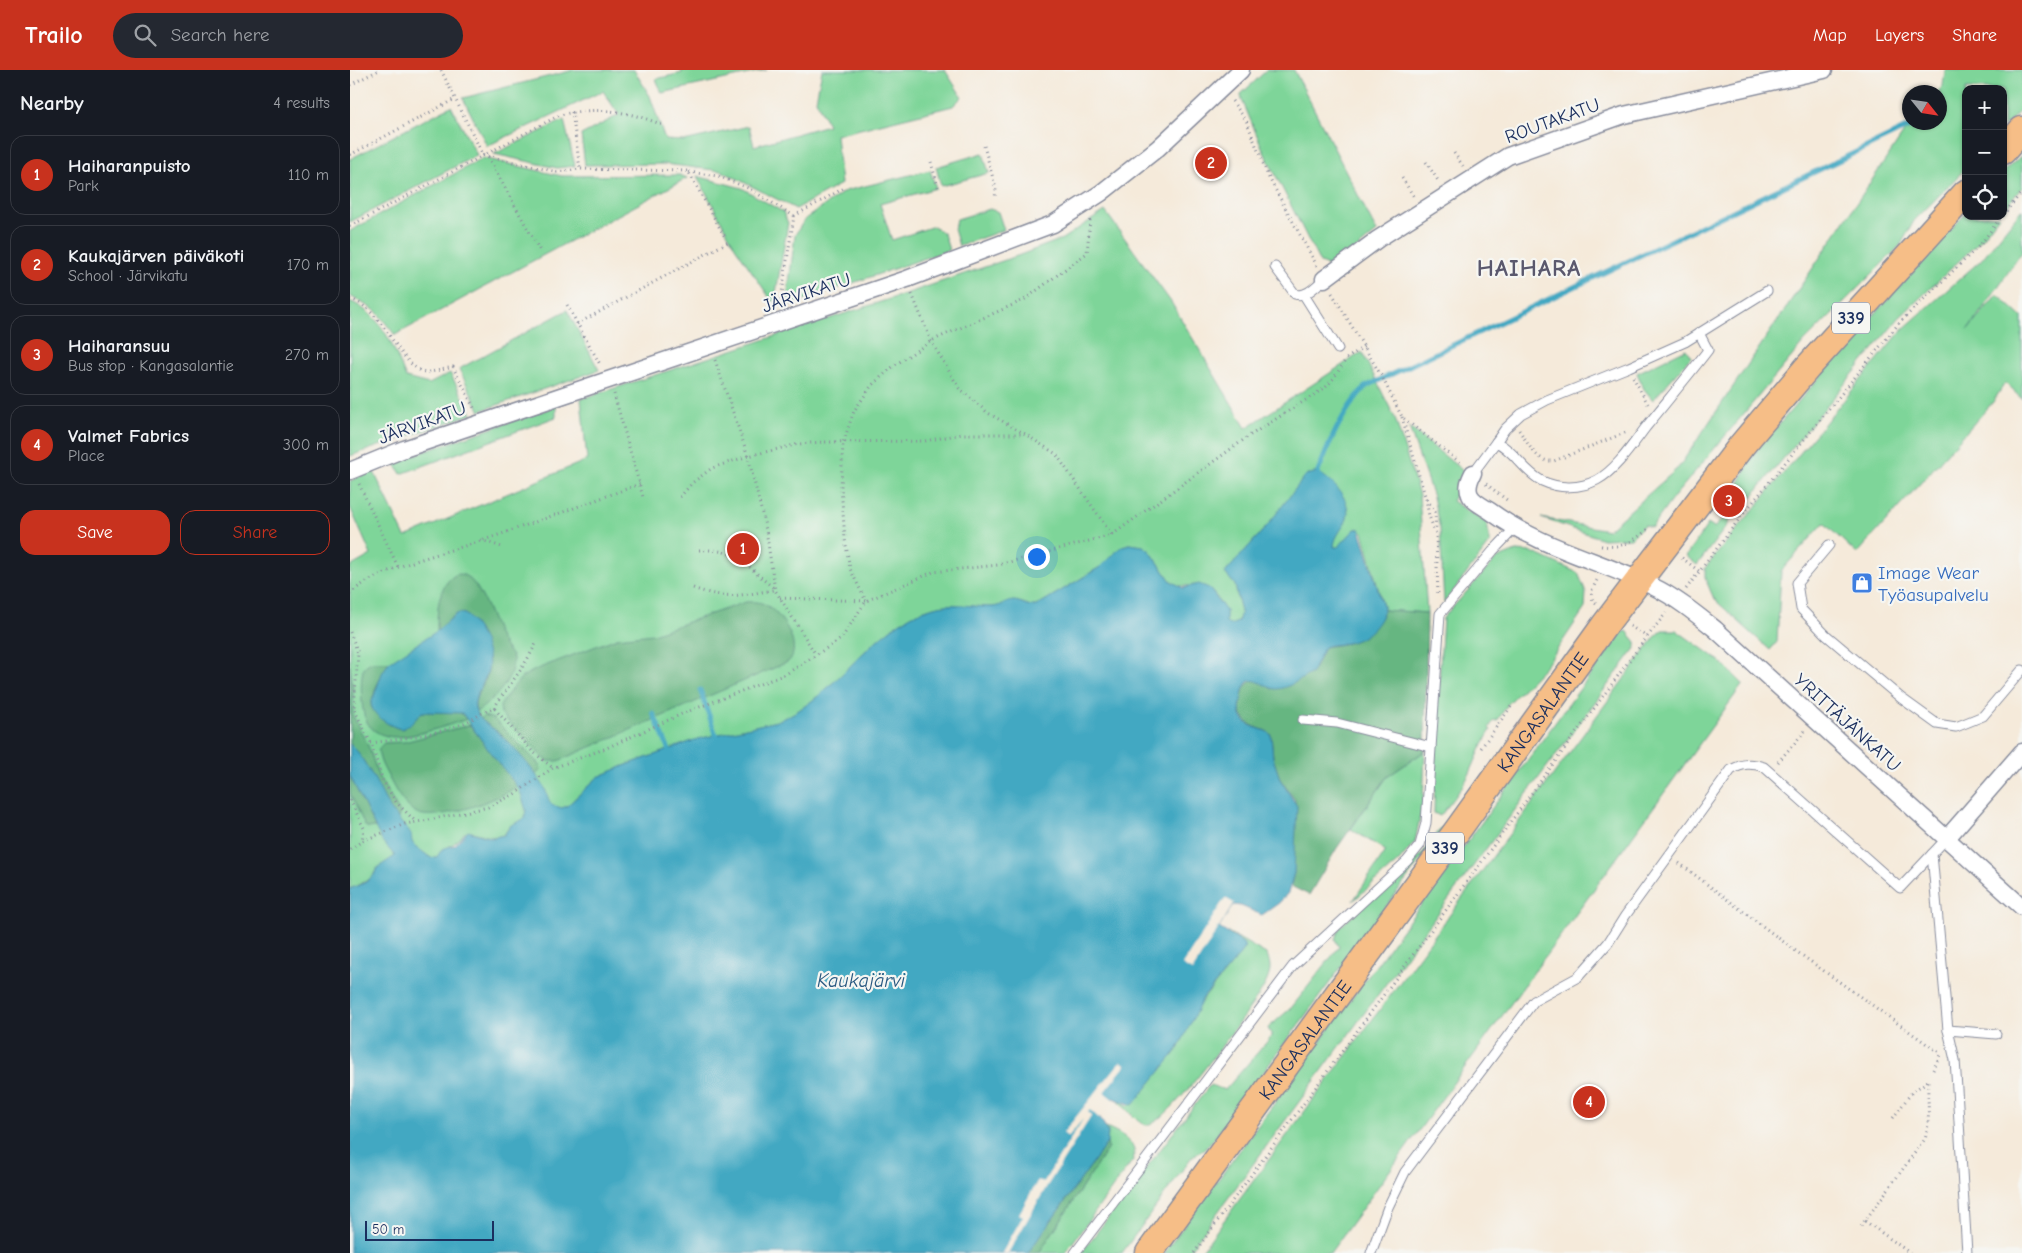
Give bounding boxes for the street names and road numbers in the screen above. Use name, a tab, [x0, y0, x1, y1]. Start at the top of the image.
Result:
street label: ROUTAKATU	[1502, 94, 1603, 148]
street label: JÄRVIKATU	[759, 268, 853, 318]
road number: 339	[1832, 302, 1870, 334]
street label: JÄRVIKATU	[375, 397, 469, 449]
street label: KANGASALANTIE	[1493, 648, 1594, 777]
street label: YRITTÄJÄNKATU	[1789, 669, 1905, 776]
road number: 339	[1426, 832, 1464, 864]
street label: KANGASALANTIE	[1255, 976, 1356, 1104]

